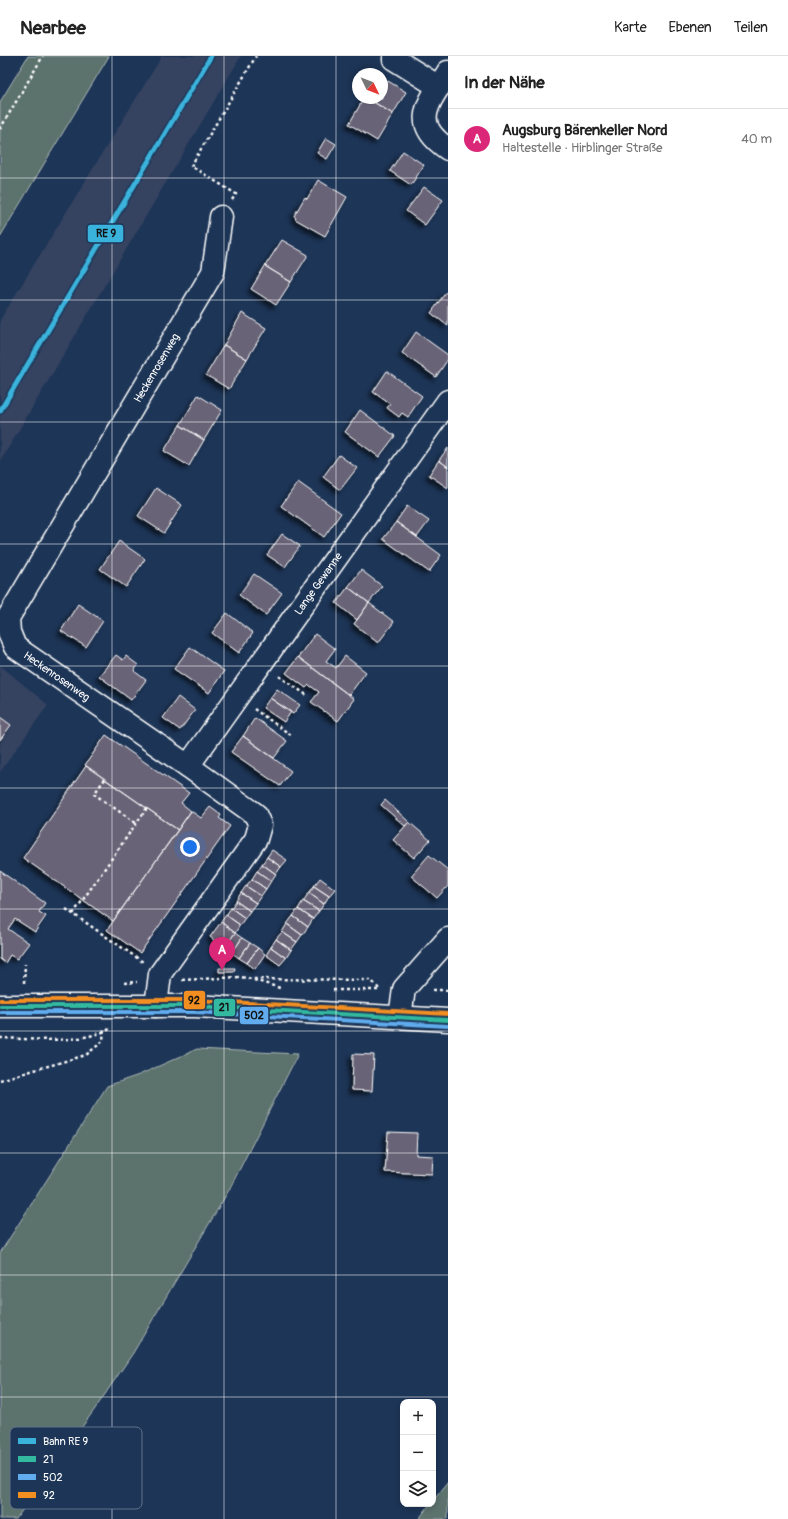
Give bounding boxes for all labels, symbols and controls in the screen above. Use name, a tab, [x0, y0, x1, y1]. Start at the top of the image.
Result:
text: Nearbee	[20, 16, 86, 40]
text: Karte	[614, 19, 647, 36]
text: Ebenen	[669, 19, 712, 36]
text: Teilen	[734, 19, 768, 36]
north arrow	[352, 68, 388, 104]
text: In der Nähe	[464, 72, 545, 93]
text: Augsburg Bärenkeller Nord	[502, 121, 668, 140]
text: A	[473, 131, 481, 147]
text: 40 m	[741, 131, 772, 147]
text: Haltestelle · Hirblinger Straße	[502, 140, 663, 156]
line badge: RE 9	[87, 224, 124, 243]
text: RE 9	[96, 227, 116, 240]
street label: Heckenrosenweg	[131, 331, 182, 405]
street label: Lange Gewanne	[292, 550, 345, 618]
street label: Heckenrosenweg	[21, 649, 93, 704]
your location	[180, 837, 200, 857]
pin: A	[209, 937, 235, 970]
line badge: 92	[183, 990, 206, 1010]
text: 92	[188, 994, 200, 1007]
line badge: 21	[213, 998, 236, 1017]
text: 21	[219, 1001, 229, 1014]
line badge: 502	[239, 1006, 269, 1025]
text: 502	[244, 1009, 264, 1022]
map controls	[400, 1399, 436, 1507]
button: +	[400, 1399, 436, 1435]
legend	[10, 1427, 142, 1509]
text: Bahn RE 9	[43, 1435, 89, 1448]
button: −	[400, 1435, 436, 1471]
text: 21	[43, 1453, 53, 1466]
text: 502	[43, 1471, 63, 1484]
button: layers	[400, 1471, 436, 1507]
text: 92	[43, 1489, 55, 1502]

